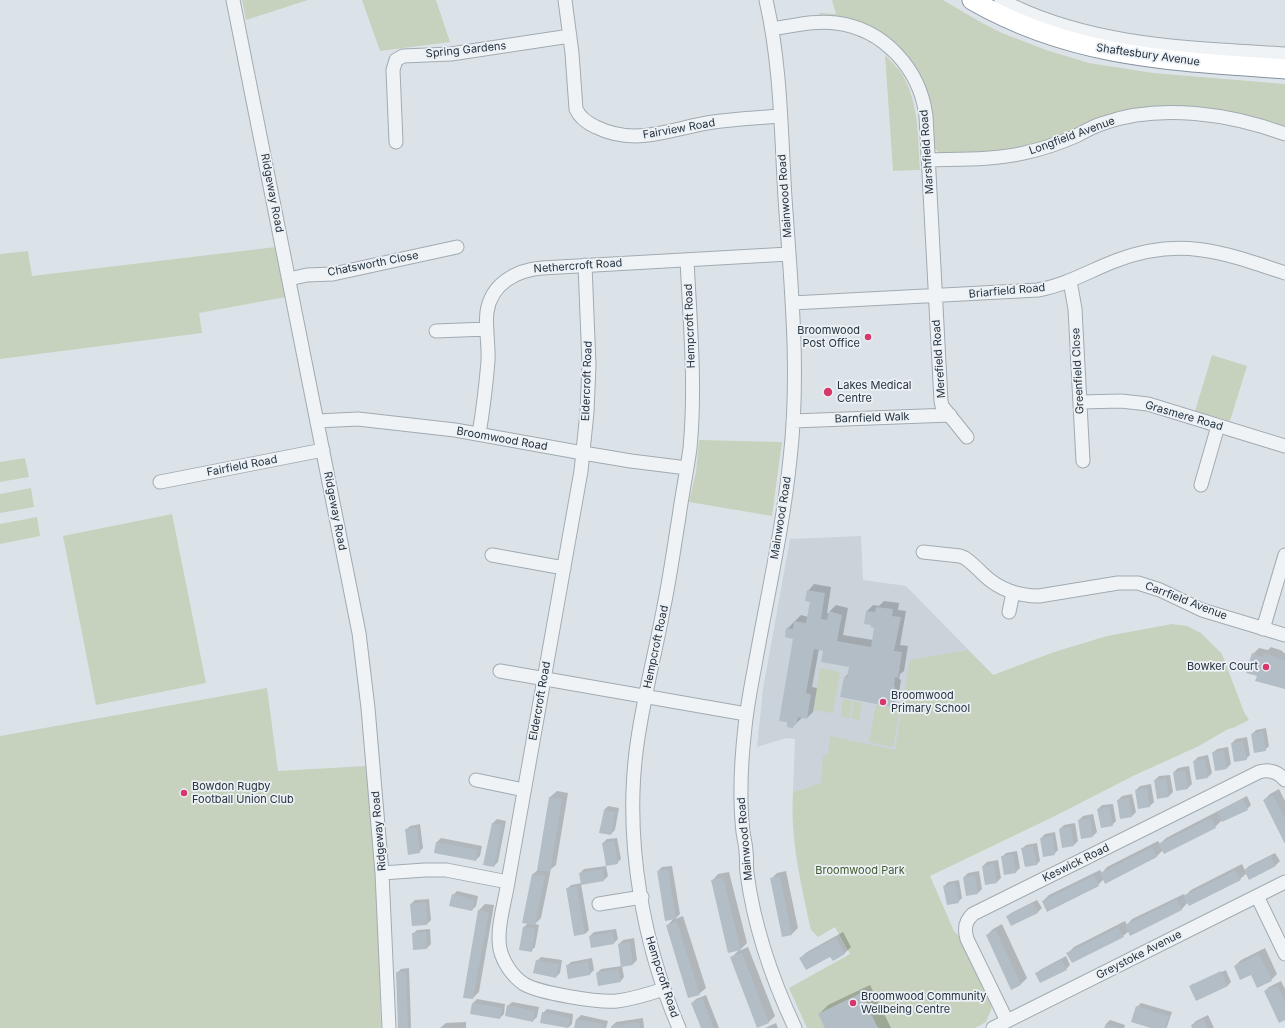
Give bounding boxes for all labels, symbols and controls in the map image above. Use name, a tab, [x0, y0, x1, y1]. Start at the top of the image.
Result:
street label: Spring Gardens	[425, 39, 507, 61]
street label: Shaftesbury Avenue	[1095, 41, 1201, 69]
street label: Marshfield Road	[917, 109, 937, 195]
street label: Longfield Avenue	[1027, 114, 1117, 158]
street label: Fairview Road	[642, 116, 716, 142]
street label: Ridgeway Road	[258, 152, 286, 234]
street label: Mainwood Road	[775, 154, 795, 238]
street label: Chatsworth Close	[326, 249, 420, 279]
street label: Nethercroft Road	[533, 256, 623, 276]
street label: Briarfield Road	[968, 281, 1046, 301]
street label: Hempcroft Road	[682, 283, 698, 369]
street label: Merefield Road	[930, 319, 948, 399]
place label: Broomwood Post Office	[797, 324, 860, 350]
street label: Greenfield Close	[1069, 327, 1087, 415]
marker: Broomwood Post Office	[863, 332, 873, 342]
street label: Eldercroft Road	[579, 341, 595, 421]
place label: Lakes Medical Centre	[837, 379, 911, 405]
marker: Lakes Medical Centre	[822, 386, 834, 398]
street label: Grasmere Road	[1144, 399, 1224, 433]
street label: Barnfield Walk	[834, 410, 910, 426]
street label: Broomwood Road	[455, 424, 549, 454]
street label: Fairfield Road	[206, 453, 278, 479]
street label: Ridgeway Road	[321, 470, 349, 552]
street label: Mainwood Road	[768, 476, 794, 560]
street label: Carrfield Avenue	[1143, 579, 1229, 623]
street label: Hempcroft Road	[641, 604, 671, 690]
street label: Eldercroft Road	[527, 660, 553, 742]
place label: Bowker Court	[1187, 660, 1258, 674]
marker: Bowker Court	[1261, 662, 1271, 672]
place label: Broomwood Primary School	[891, 689, 970, 715]
marker: Broomwood Primary School	[878, 697, 888, 707]
place label: Bowdon Rugby Football Union Club	[192, 780, 294, 806]
marker: Bowdon Rugby Football Union Club	[179, 788, 189, 798]
street label: Ridgeway Road	[369, 790, 389, 872]
street label: Mainwood Road	[735, 797, 755, 881]
street label: Keswick Road	[1040, 841, 1112, 885]
park label: Broomwood Park	[815, 864, 905, 878]
street label: Greystoke Avenue	[1094, 928, 1184, 982]
street label: Hempcroft Road	[643, 935, 681, 1019]
place label: Broomwood Community Wellbeing Centre	[861, 990, 986, 1016]
marker: Broomwood Community Wellbeing Centre	[848, 998, 858, 1008]

